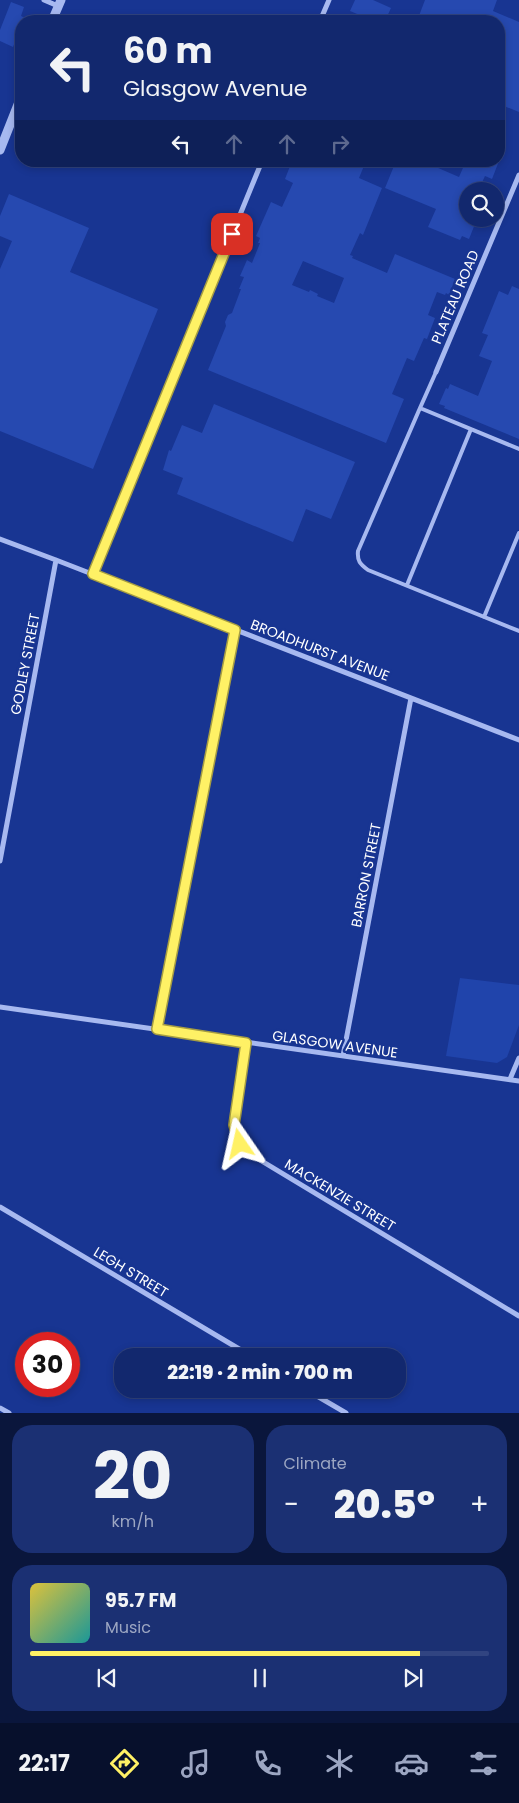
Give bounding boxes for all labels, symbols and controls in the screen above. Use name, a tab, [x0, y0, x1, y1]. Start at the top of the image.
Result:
text: 60 m	[123, 26, 213, 75]
icon: left	[40, 35, 105, 100]
text: Glasgow Avenue	[123, 73, 307, 104]
icon: left	[167, 130, 195, 158]
icon: ahead	[220, 130, 248, 158]
icon: ahead	[273, 130, 301, 158]
icon: right	[326, 130, 354, 158]
map controls	[459, 182, 504, 227]
button: search	[459, 182, 504, 227]
pin	[211, 213, 253, 255]
icon: arrive	[218, 220, 246, 248]
street label: PLATEAU ROAD	[426, 247, 484, 347]
street label: GODLEY STREET	[5, 611, 45, 717]
street label: BROADHURST AVENUE	[248, 614, 392, 686]
street label: BARRON STREET	[346, 821, 386, 929]
street label: GLASGOW AVENUE	[271, 1025, 399, 1063]
position arrow	[213, 1117, 265, 1169]
street label: MACKENZIE STREET	[281, 1154, 399, 1236]
street label: LEGH STREET	[90, 1242, 172, 1302]
speed limit sign: 30	[15, 1332, 80, 1397]
text: 22:19 · 2 min · 700 m	[167, 1359, 353, 1386]
text: 20	[93, 1431, 173, 1522]
text: Climate	[284, 1452, 347, 1475]
text: 20.5°	[334, 1478, 435, 1531]
text: −	[284, 1485, 299, 1524]
text: +	[470, 1485, 489, 1524]
text: km/h	[111, 1510, 154, 1533]
text: 95.7 FM	[105, 1587, 176, 1614]
text: Music	[105, 1616, 151, 1639]
icon: previous	[93, 1664, 121, 1692]
icon: pause	[246, 1664, 274, 1692]
icon: next	[399, 1664, 427, 1692]
icon: directions	[107, 1746, 142, 1781]
icon: music	[178, 1746, 213, 1781]
icon: phone	[250, 1746, 285, 1781]
icon: climate	[322, 1746, 357, 1781]
icon: car	[394, 1746, 429, 1781]
icon: filters	[466, 1746, 501, 1781]
text: 22:17	[18, 1748, 70, 1779]

